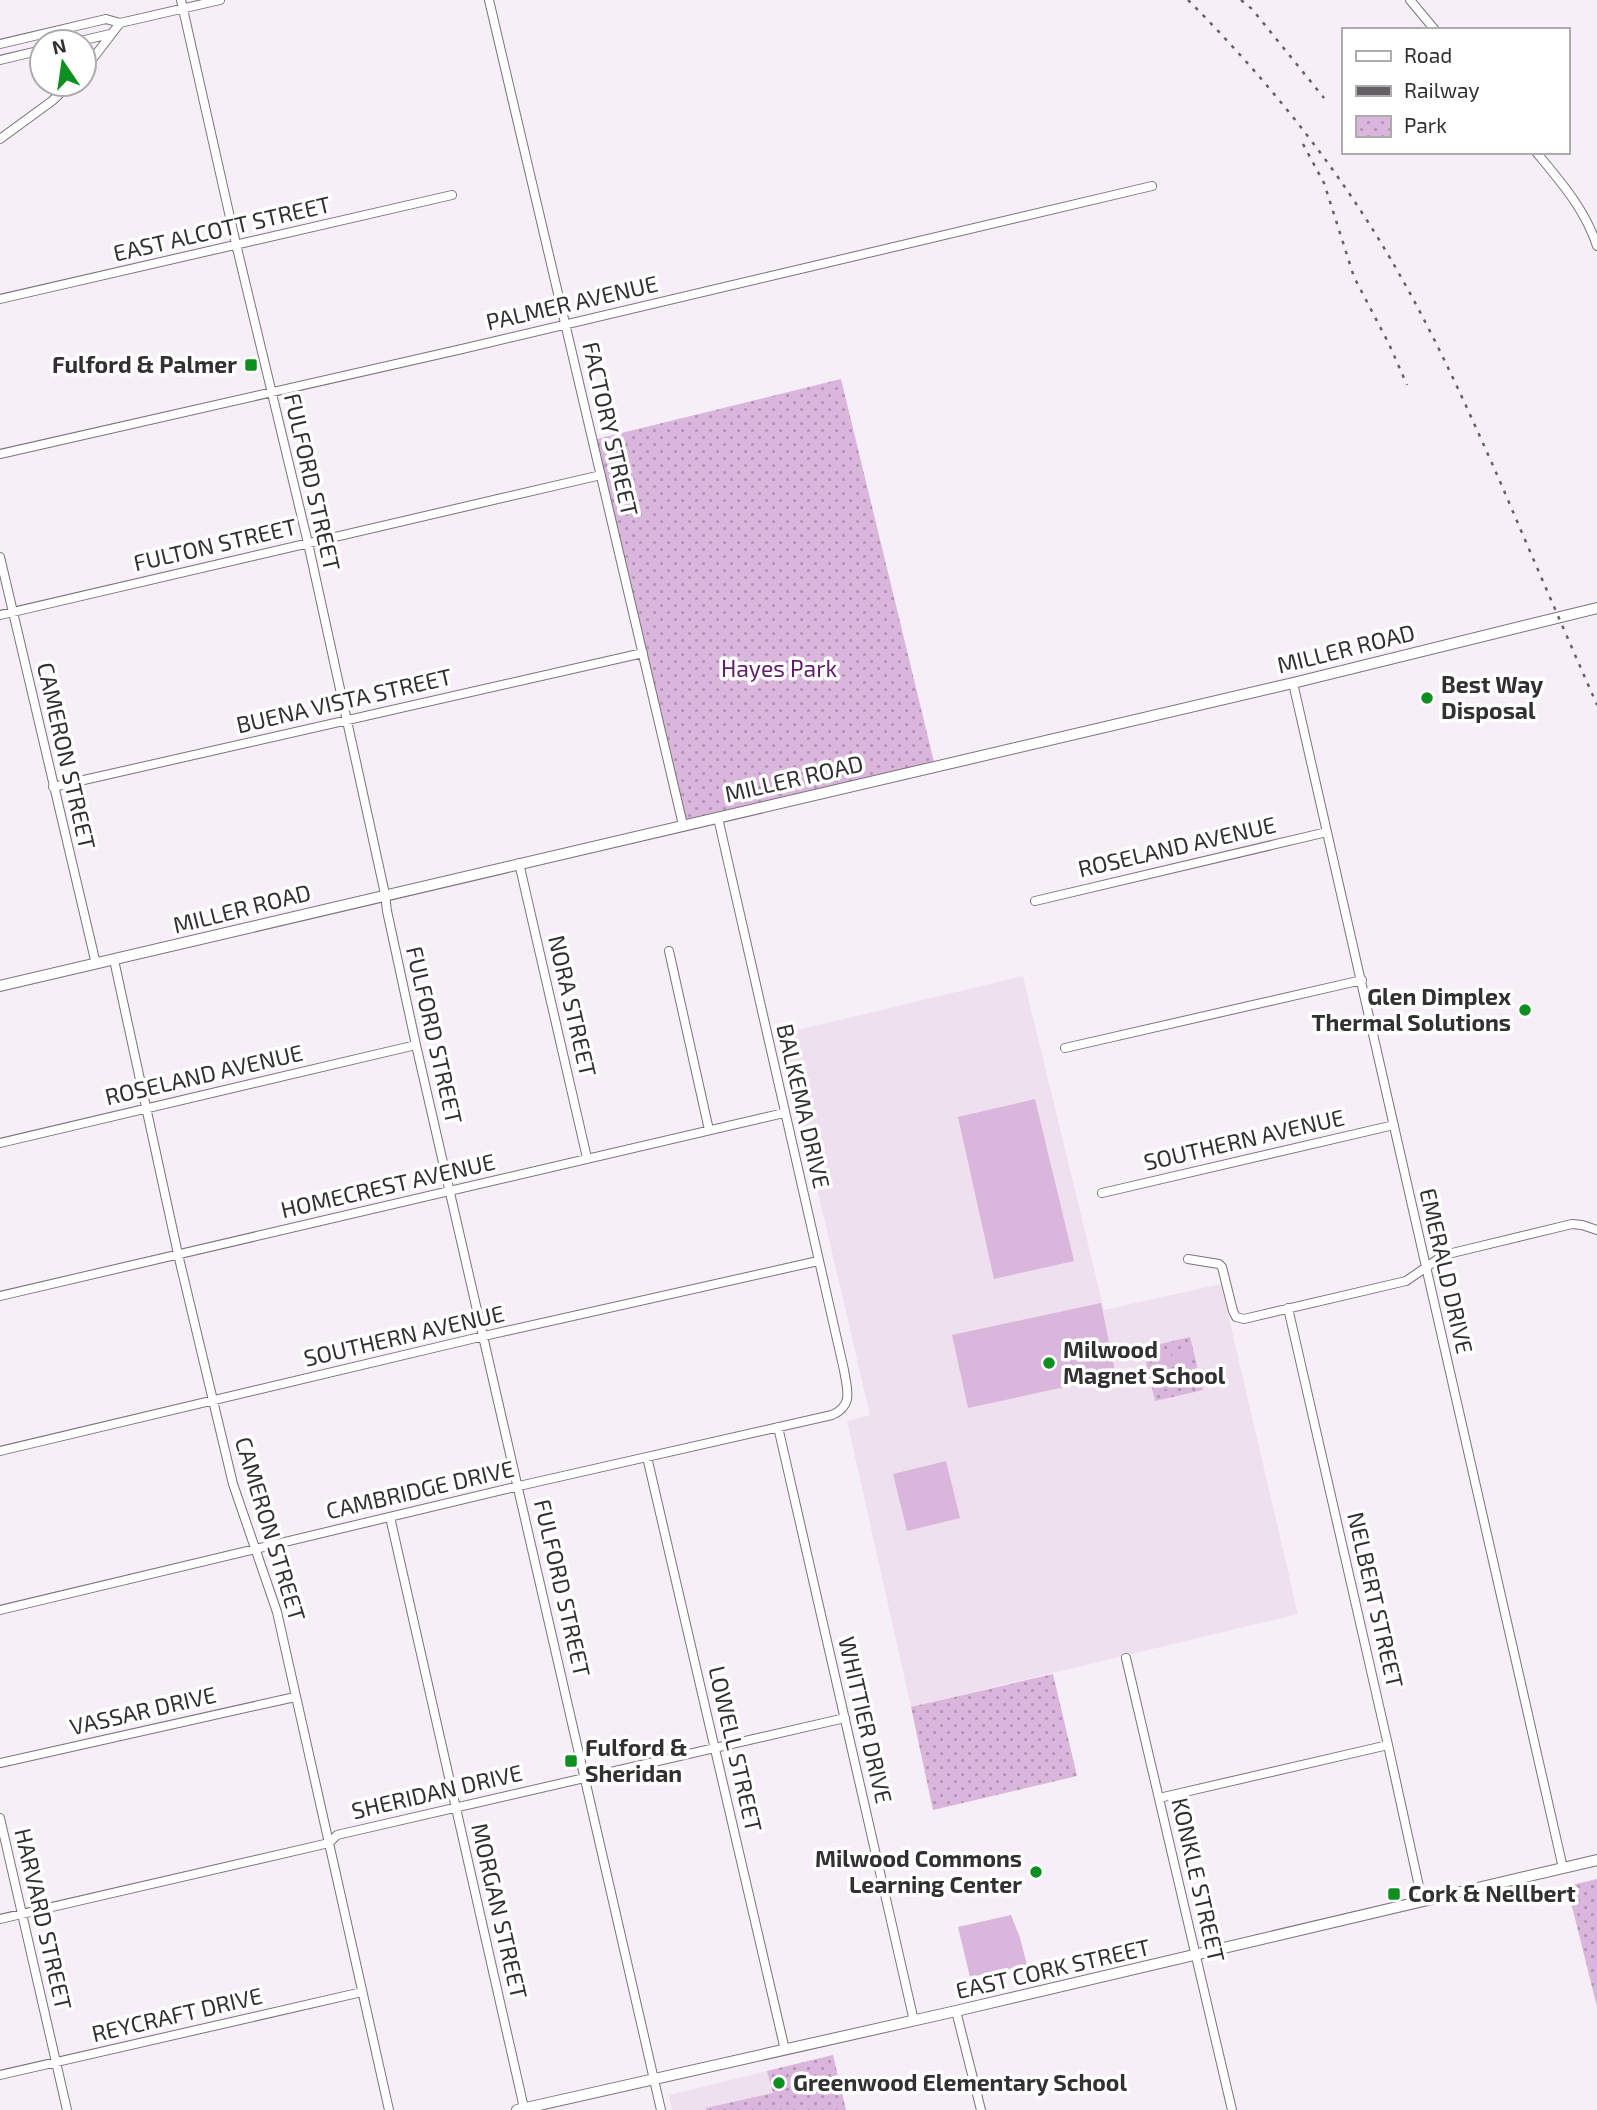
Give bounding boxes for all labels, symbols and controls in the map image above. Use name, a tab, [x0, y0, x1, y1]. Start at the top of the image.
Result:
north arrow	[28, 28, 98, 98]
legend	[1342, 28, 1569, 154]
text: N	[50, 33, 68, 59]
text: Road	[1404, 42, 1452, 67]
text: Railway	[1404, 77, 1480, 102]
text: Park	[1404, 112, 1447, 137]
street label: EAST ALCOTT STREET	[110, 189, 333, 267]
street label: PALMER AVENUE	[483, 269, 660, 335]
street label: FACTORY STREET	[577, 339, 645, 519]
place label: Fulford & Palmer	[52, 350, 237, 378]
marker: Fulford & Palmer	[243, 357, 259, 373]
street label: FULFORD STREET	[279, 390, 347, 573]
street label: FULTON STREET	[130, 512, 299, 576]
street label: MILLER ROAD	[1274, 617, 1418, 679]
park label: Hayes Park	[721, 654, 837, 682]
street label: CAMERON STREET	[32, 660, 102, 852]
street label: BUENA VISTA STREET	[233, 662, 454, 738]
place label: Best Way Disposal	[1441, 670, 1543, 724]
marker: Best Way Disposal	[1419, 690, 1435, 706]
street label: MILLER ROAD	[722, 749, 866, 808]
street label: ROSELAND AVENUE	[1075, 810, 1279, 882]
street label: MILLER ROAD	[170, 877, 314, 939]
street label: NORA STREET	[543, 932, 603, 1079]
street label: FULFORD STREET	[401, 943, 469, 1126]
place label: Glen Dimplex Thermal Solutions	[1312, 982, 1511, 1036]
marker: Glen Dimplex Thermal Solutions	[1517, 1002, 1533, 1018]
street label: BALKEMA DRIVE	[771, 1021, 837, 1191]
street label: ROSELAND AVENUE	[102, 1038, 306, 1110]
street label: SOUTHERN AVENUE	[1141, 1102, 1347, 1176]
street label: HOMECREST AVENUE	[278, 1147, 498, 1223]
street label: EMERALD DRIVE	[1414, 1185, 1480, 1356]
street label: SOUTHERN AVENUE	[301, 1298, 507, 1372]
place label: Milwood Magnet School	[1063, 1335, 1226, 1389]
marker: Milwood Magnet School	[1041, 1355, 1057, 1371]
street label: CAMERON STREET	[230, 1433, 312, 1624]
street label: CAMBRIDGE DRIVE	[323, 1454, 517, 1524]
street label: FULFORD STREET	[529, 1496, 597, 1679]
street label: NELBERT STREET	[1342, 1509, 1410, 1690]
street label: WHITTIER DRIVE	[833, 1634, 899, 1806]
street label: LOWELL STREET	[703, 1663, 769, 1834]
street label: VASSAR DRIVE	[67, 1680, 219, 1740]
place label: Fulford & Sheridan	[585, 1733, 687, 1787]
marker: Fulford & Sheridan	[563, 1753, 579, 1769]
street label: SHERIDAN DRIVE	[349, 1758, 525, 1824]
street label: KONKLE STREET	[1166, 1795, 1231, 1965]
street label: MORGAN STREET	[466, 1820, 534, 2001]
street label: HARVARD STREET	[9, 1825, 78, 2012]
place label: Milwood Commons Learning Center	[815, 1844, 1022, 1898]
marker: Milwood Commons Learning Center	[1028, 1864, 1044, 1880]
place label: Cork & Nellbert	[1408, 1879, 1576, 1907]
marker: Cork & Nellbert	[1386, 1886, 1402, 1902]
street label: EAST CORK STREET	[953, 1932, 1153, 2004]
street label: REYCRAFT DRIVE	[89, 1981, 265, 2047]
place label: Greenwood Elementary School	[793, 2068, 1127, 2096]
marker: Greenwood Elementary School	[771, 2075, 787, 2091]

